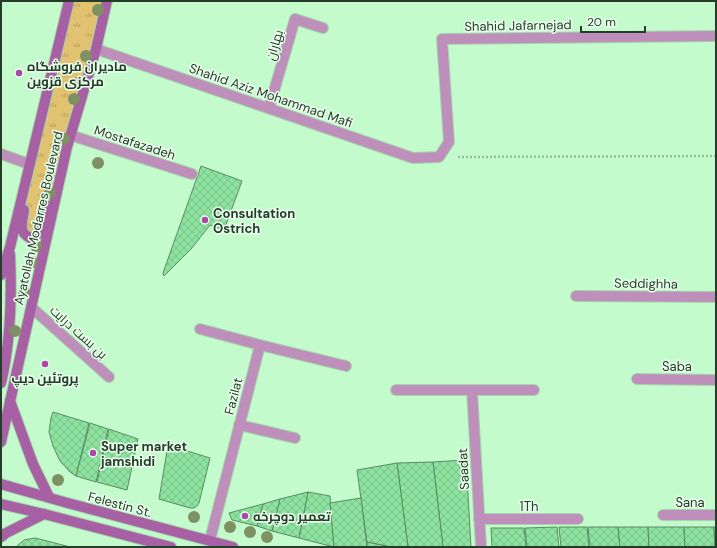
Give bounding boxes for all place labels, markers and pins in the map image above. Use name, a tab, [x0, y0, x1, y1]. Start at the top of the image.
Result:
place label: مادیران فروشگاه مرکزی قزوین	[27, 58, 127, 90]
marker: مادیران فروشگاه مرکزی قزوین	[14, 68, 24, 78]
place label: Consultation Ostrich	[213, 205, 295, 237]
marker: Consultation Ostrich	[200, 215, 210, 225]
marker: پروتئین دیپ	[40, 359, 50, 369]
place label: پروتئین دیپ	[12, 370, 79, 388]
place label: Super market jamshidi	[100, 438, 187, 470]
marker: Super market jamshidi	[88, 448, 98, 458]
place label: تعمیر دوچرخه	[253, 508, 331, 526]
marker: تعمیر دوچرخه	[240, 511, 250, 521]

